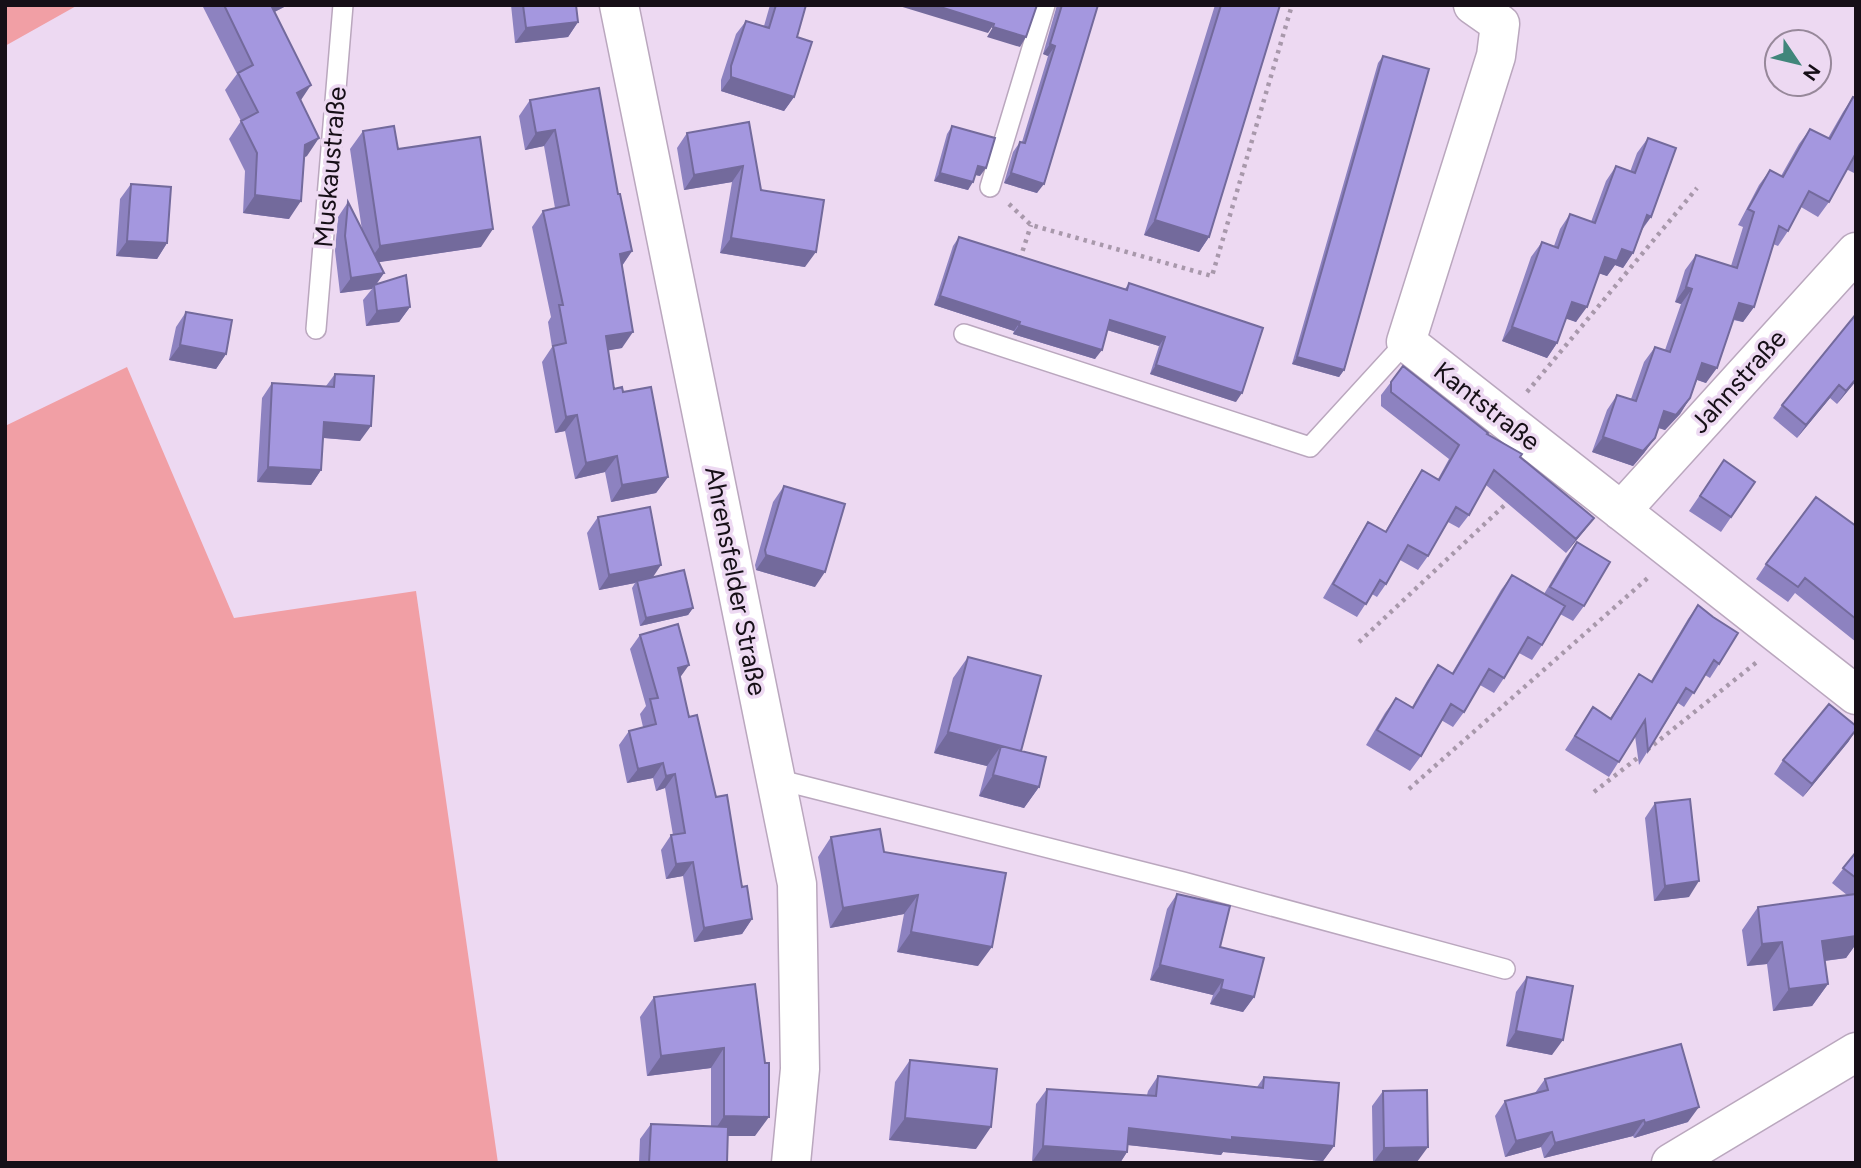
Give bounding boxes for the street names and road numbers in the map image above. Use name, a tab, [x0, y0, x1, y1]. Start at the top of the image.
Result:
street label: Muskaustraße	[307, 85, 353, 249]
street label: Jahnstraße	[1683, 323, 1793, 439]
street label: Kantstraße	[1427, 355, 1547, 457]
street label: Ahrensfelder Straße	[698, 464, 774, 698]

